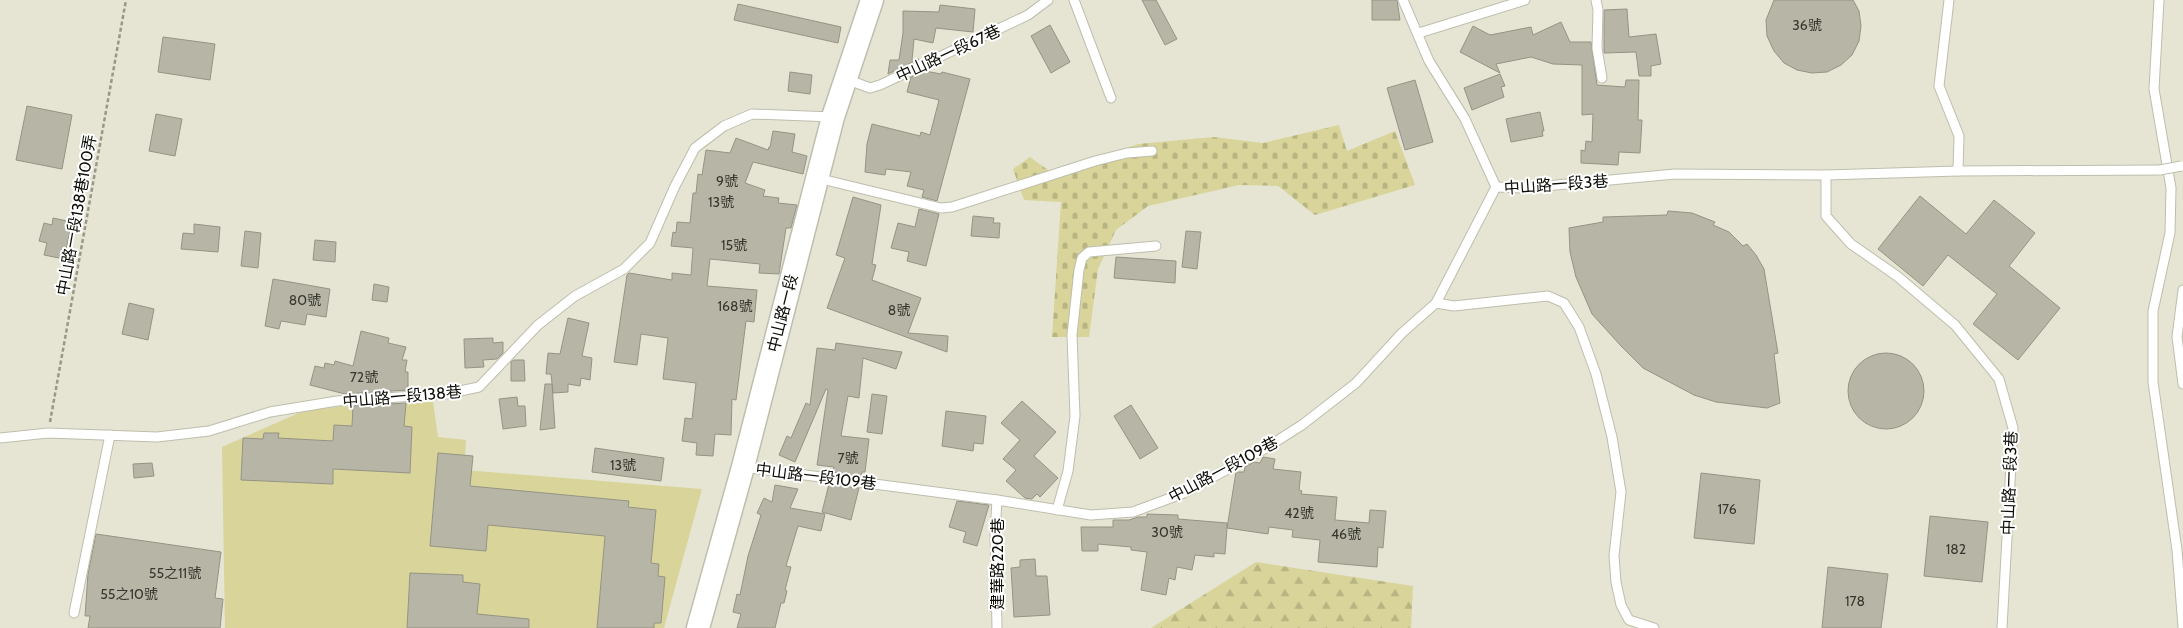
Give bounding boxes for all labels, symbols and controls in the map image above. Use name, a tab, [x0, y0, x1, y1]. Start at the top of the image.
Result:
house number: 36號	[1792, 16, 1822, 34]
street label: 中山路一段67巷	[893, 21, 1003, 86]
street label: 中山路一段138巷100弄	[53, 133, 100, 297]
street label: 中山路一段3巷	[1503, 171, 1609, 198]
house number: 9號	[716, 172, 738, 190]
house number: 13號	[708, 193, 734, 211]
house number: 15號	[721, 236, 747, 254]
street label: 中山路一段	[764, 272, 801, 354]
house number: 80號	[289, 291, 321, 309]
house number: 168號	[718, 297, 753, 315]
house number: 8號	[888, 301, 910, 319]
house number: 72號	[350, 368, 378, 386]
street label: 中山路一段138巷	[342, 382, 462, 411]
street label: 中山路一段3巷	[1998, 430, 2021, 536]
street label: 中山路一段109巷	[1165, 433, 1281, 506]
house number: 7號	[837, 449, 859, 467]
house number: 13號	[610, 456, 636, 474]
street label: 中山路一段109巷	[754, 460, 877, 493]
house number: 176	[1717, 500, 1737, 518]
house number: 42號	[1284, 504, 1314, 522]
street label: 建華路220巷	[988, 518, 1007, 610]
house number: 30號	[1151, 523, 1183, 541]
house number: 46號	[1331, 525, 1361, 543]
house number: 182	[1946, 540, 1966, 558]
house number: 55之11號	[149, 564, 201, 582]
house number: 55之10號	[100, 585, 158, 603]
house number: 178	[1845, 592, 1865, 610]

